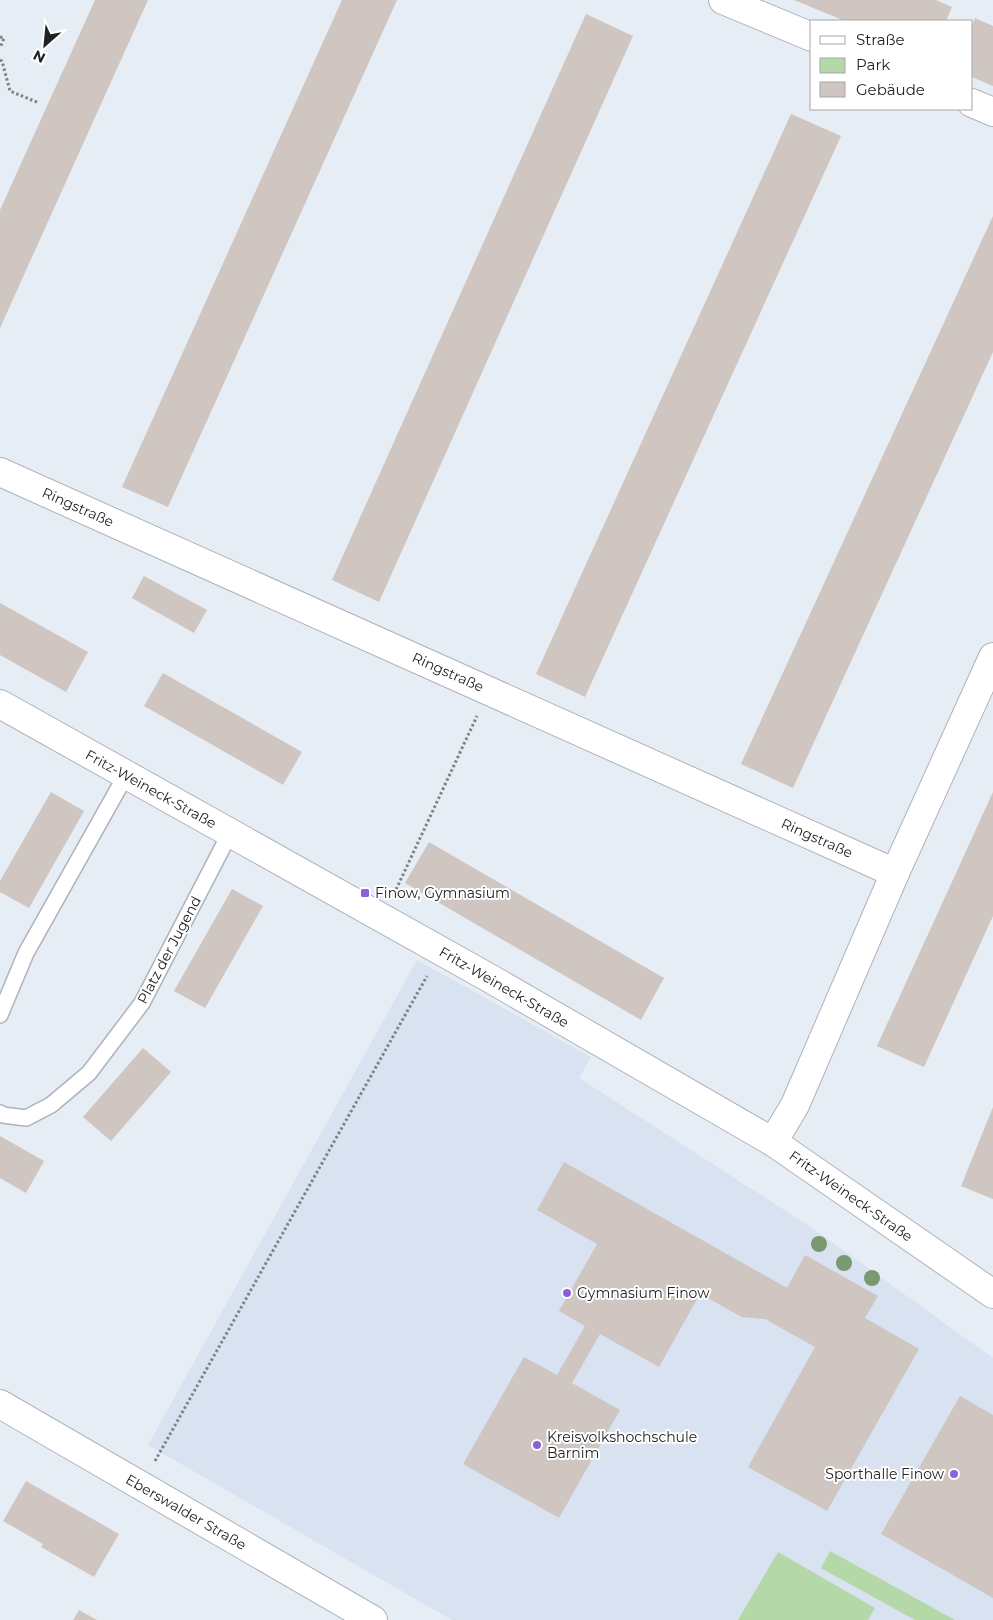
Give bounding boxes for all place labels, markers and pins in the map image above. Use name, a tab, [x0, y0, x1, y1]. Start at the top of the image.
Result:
place label: Finow, Gymnasium	[375, 884, 510, 902]
marker: Finow, Gymnasium	[359, 887, 371, 899]
place label: Gymnasium Finow	[577, 1284, 710, 1302]
marker: Gymnasium Finow	[561, 1287, 573, 1299]
place label: Kreisvolkshochschule Barnim	[547, 1428, 697, 1462]
marker: Kreisvolkshochschule Barnim	[531, 1439, 543, 1451]
place label: Sporthalle Finow	[825, 1465, 945, 1483]
marker: Sporthalle Finow	[948, 1468, 960, 1480]

